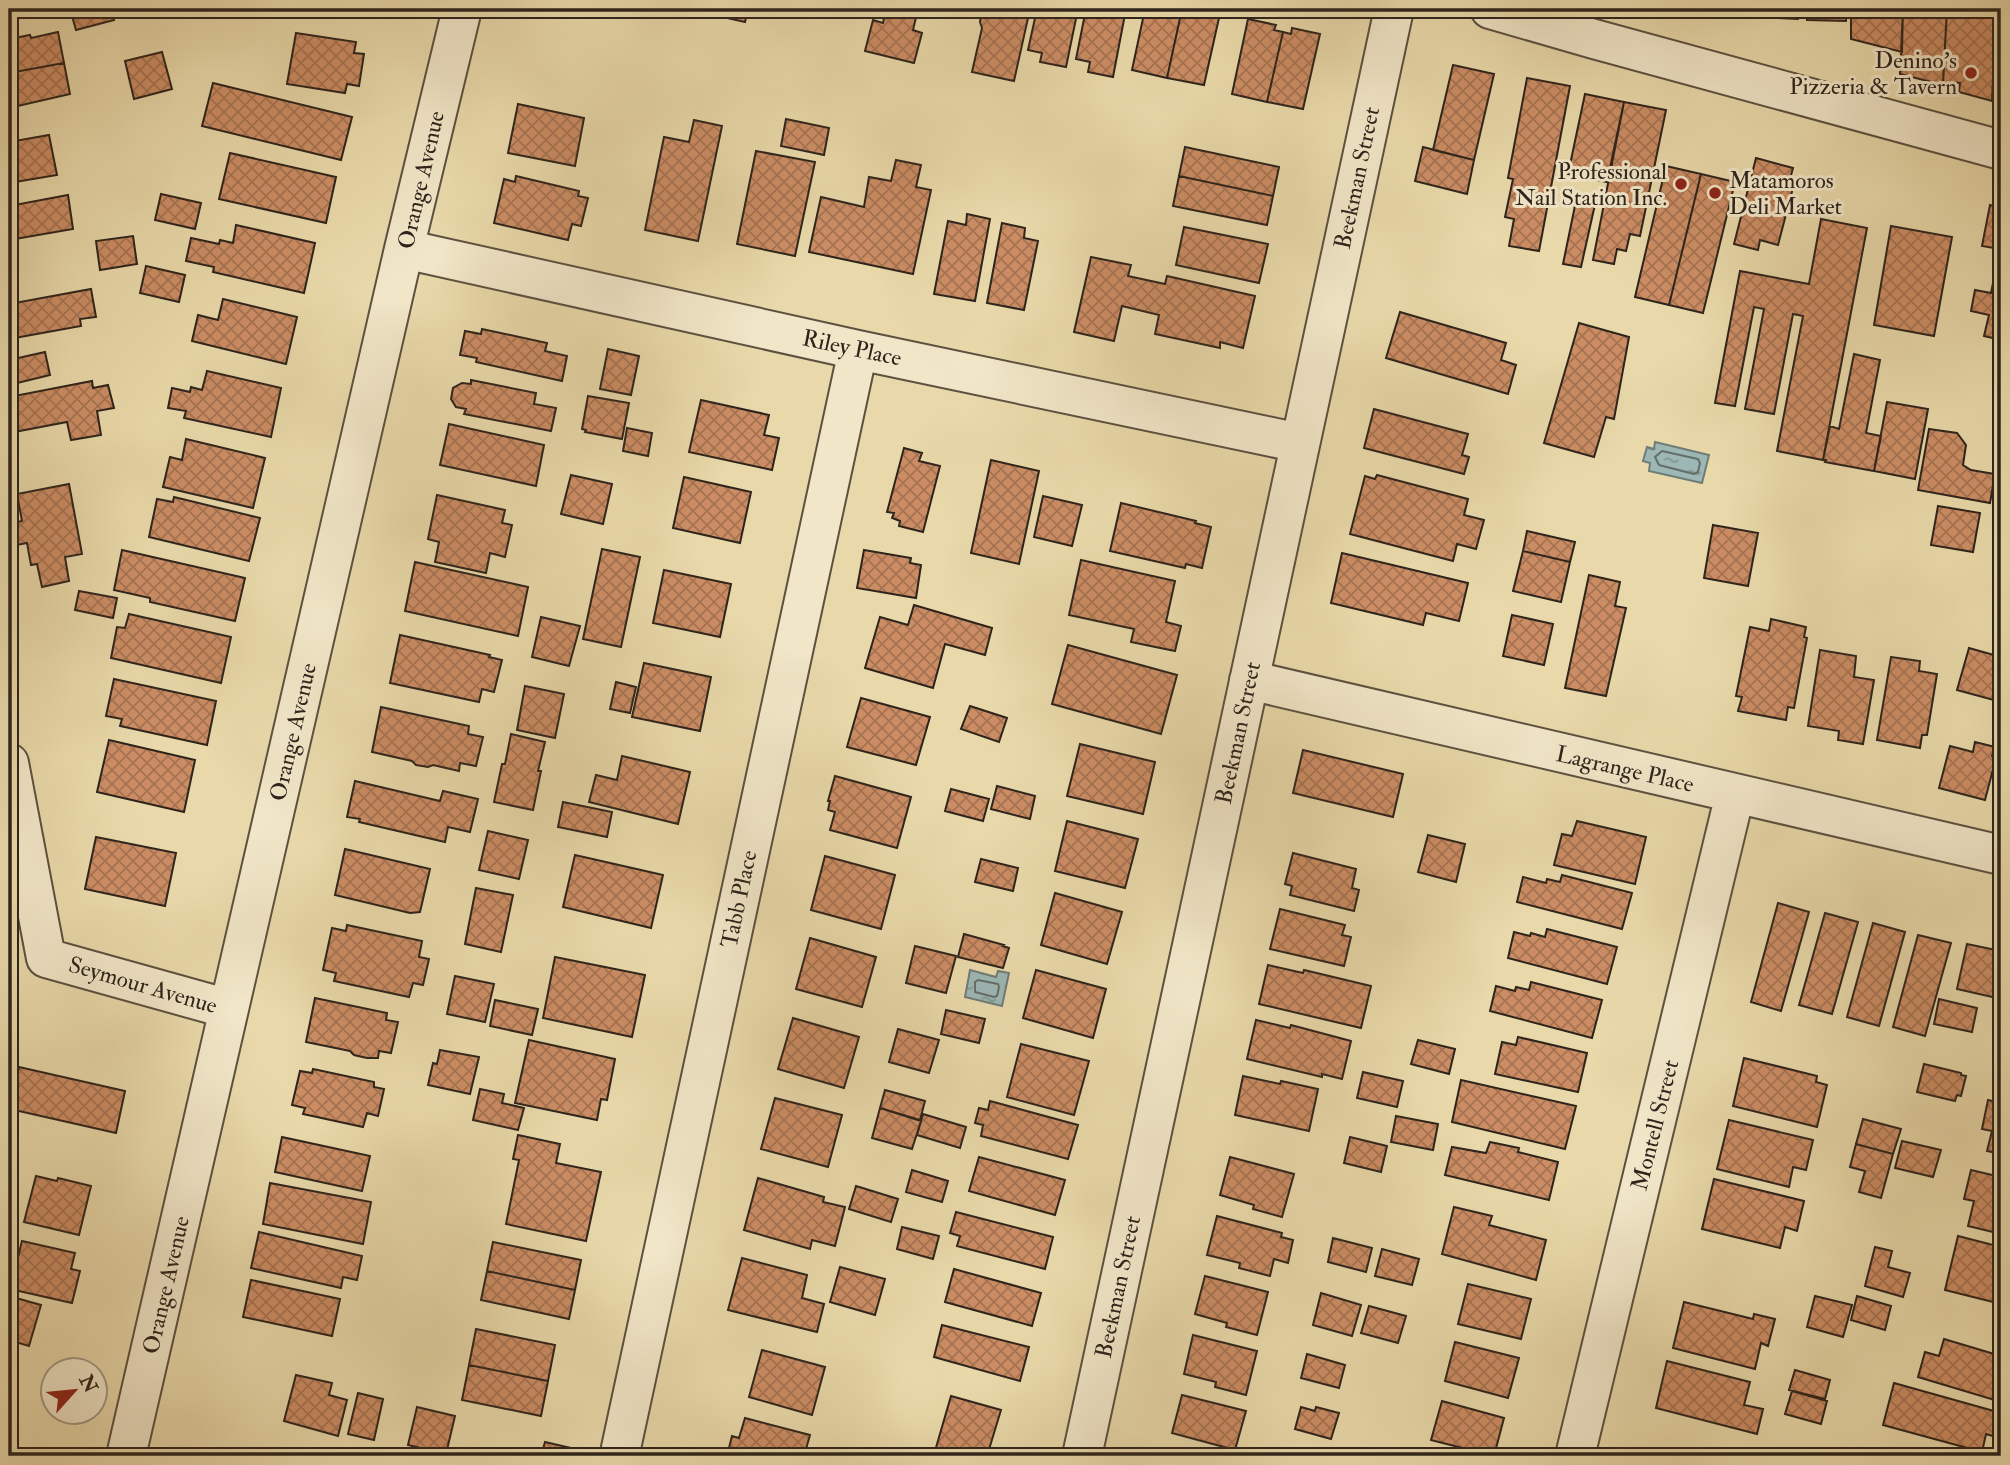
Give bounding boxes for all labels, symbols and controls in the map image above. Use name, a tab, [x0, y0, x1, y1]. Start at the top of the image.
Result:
place label: Denino’s Pizzeria & Tavern	[1789, 46, 1957, 101]
marker: Denino’s Pizzeria & Tavern	[1963, 65, 1979, 81]
street label: Beekman Street	[1328, 104, 1386, 252]
street label: Orange Avenue	[391, 108, 451, 252]
place label: Professional Nail Station Inc.	[1515, 157, 1667, 212]
place label: Matamoros Deli Market	[1729, 166, 1842, 221]
marker: Professional Nail Station Inc.	[1673, 176, 1689, 192]
marker: Matamoros Deli Market	[1707, 185, 1723, 201]
street label: Riley Place	[800, 323, 905, 373]
street label: Beekman Street	[1209, 659, 1267, 807]
street label: Orange Avenue	[263, 660, 323, 804]
street label: Lagrange Place	[1553, 739, 1697, 799]
street label: Tabb Place	[715, 847, 764, 950]
street label: Seymour Avenue	[65, 950, 221, 1020]
street label: Montell Street	[1625, 1057, 1685, 1193]
street label: Orange Avenue	[136, 1213, 196, 1357]
street label: Beekman Street	[1089, 1213, 1147, 1361]
north arrow	[38, 1356, 108, 1426]
text: N	[73, 1370, 103, 1398]

